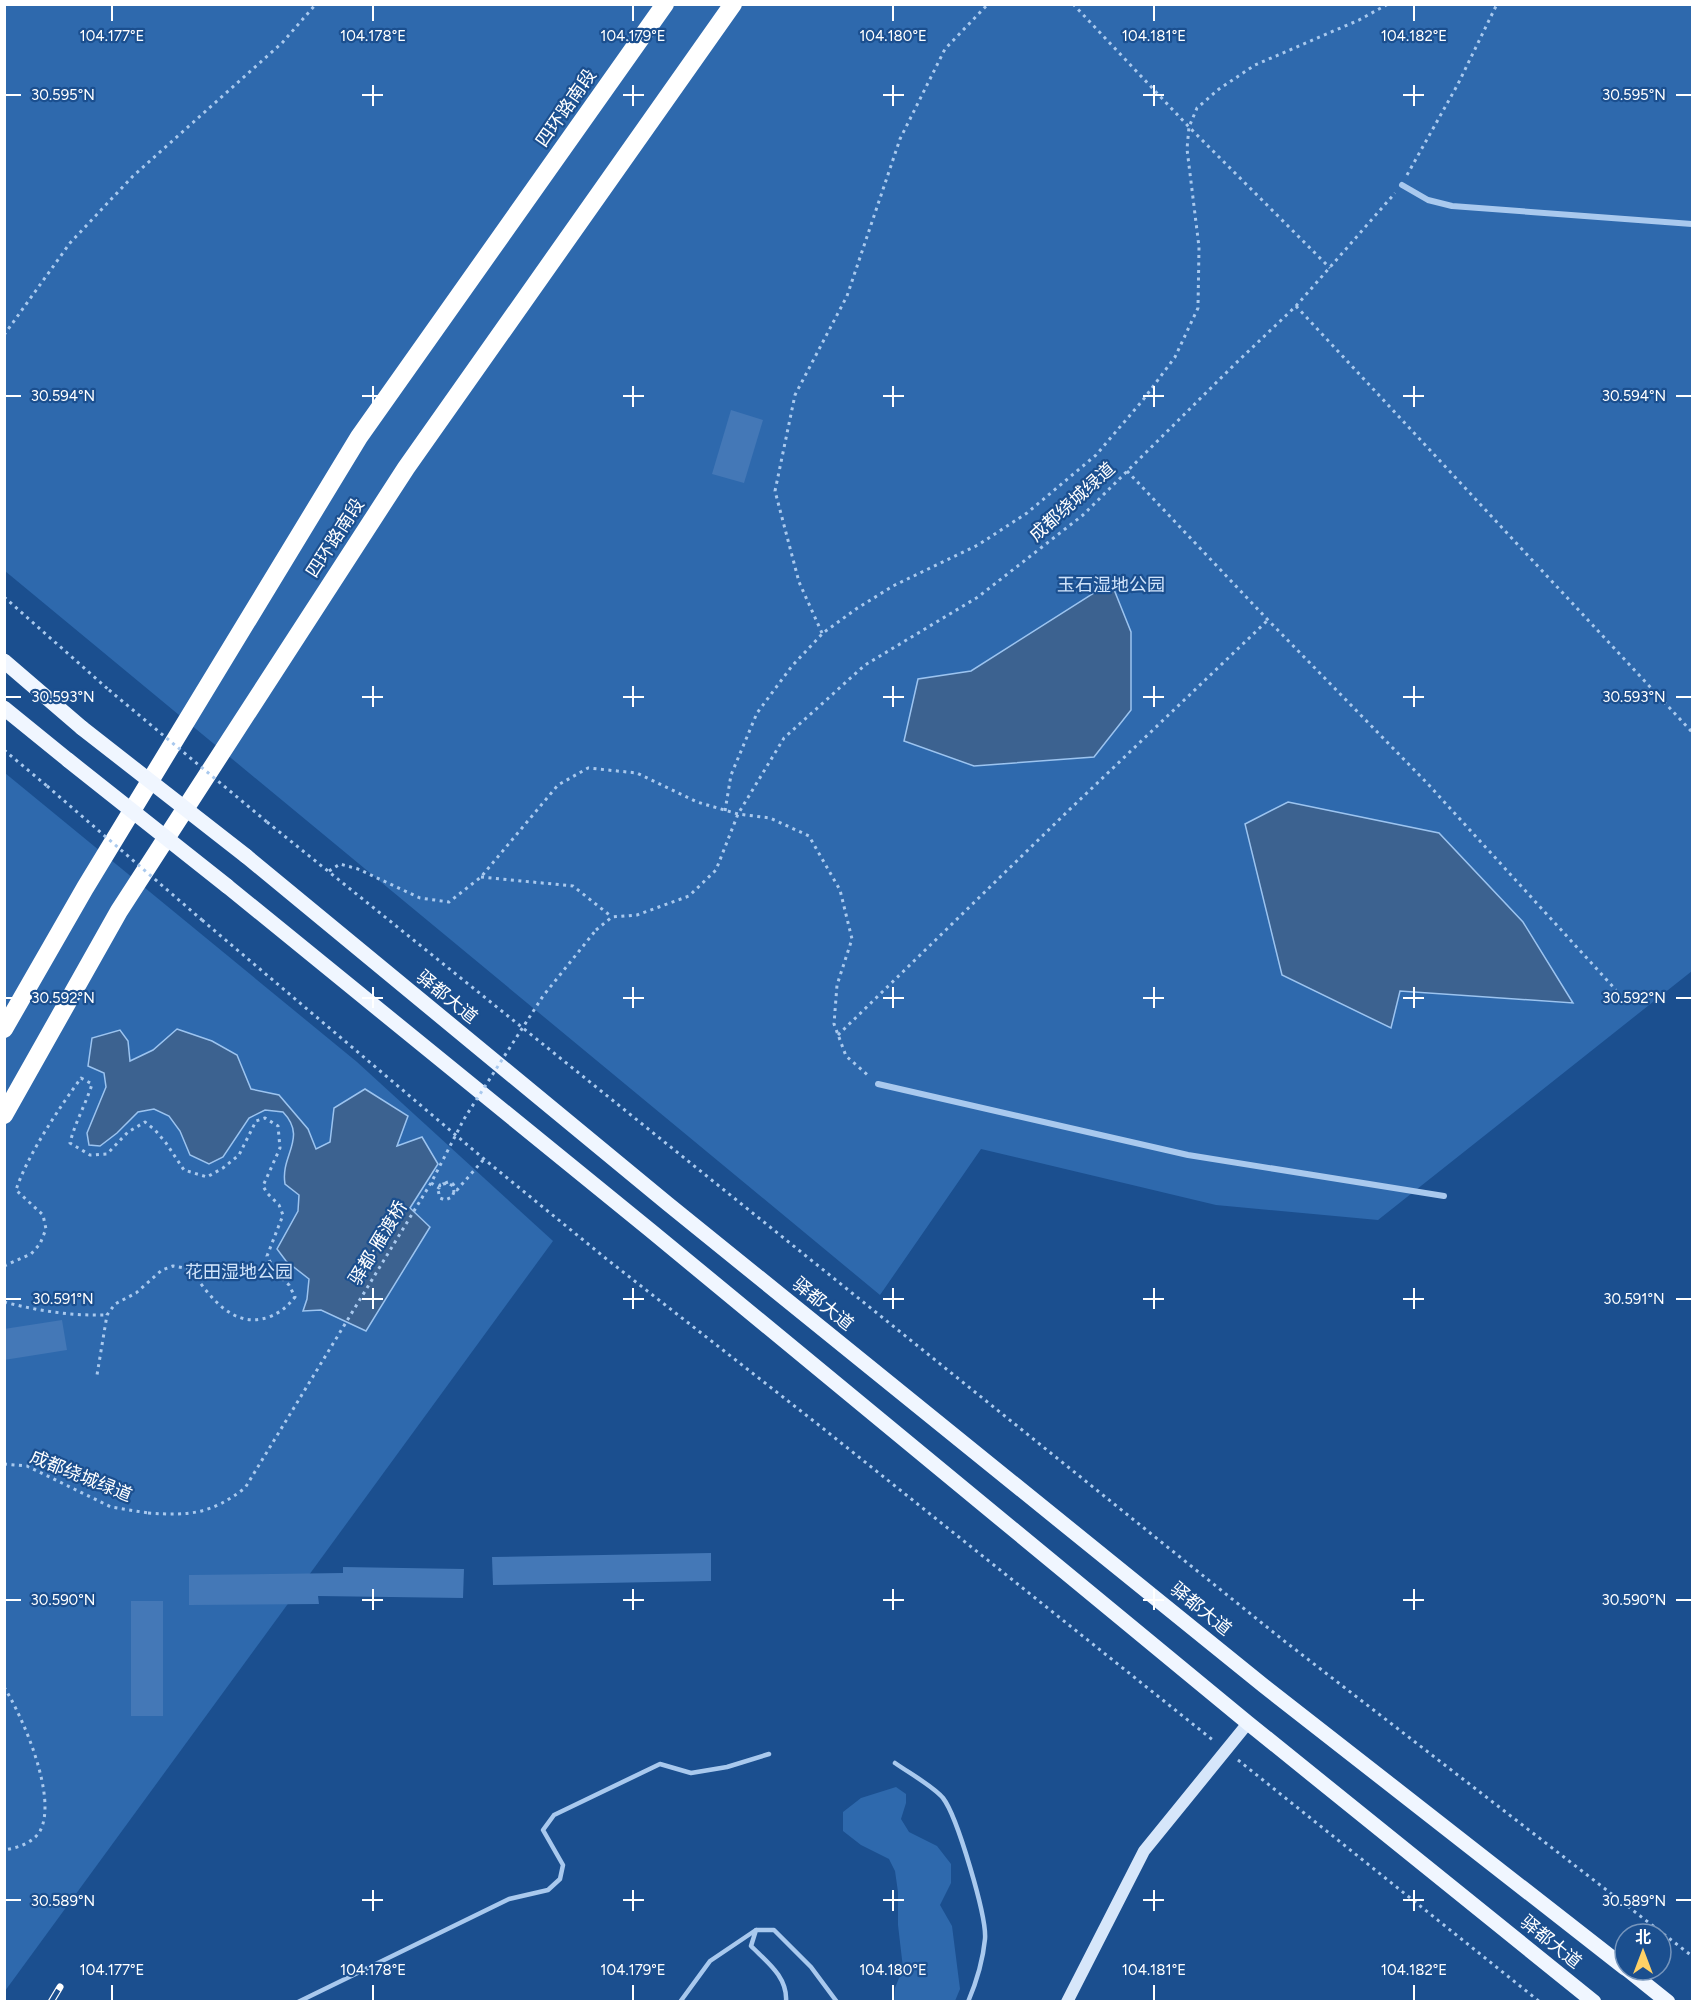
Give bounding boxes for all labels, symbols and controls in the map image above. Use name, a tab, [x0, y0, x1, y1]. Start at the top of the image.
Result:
text: 104.177°E	[80, 27, 144, 45]
text: 104.178°E	[340, 27, 406, 45]
text: 104.179°E	[600, 27, 666, 45]
text: 104.180°E	[859, 27, 927, 45]
text: 104.181°E	[1122, 27, 1186, 45]
text: 104.182°E	[1381, 27, 1447, 45]
street label: 四环路南段	[531, 65, 601, 151]
text: 30.595°N	[31, 86, 95, 104]
text: 30.595°N	[1602, 86, 1666, 104]
text: 30.594°N	[31, 387, 95, 405]
text: 30.594°N	[1602, 387, 1666, 405]
street label: 成都绕城绿道	[1025, 458, 1119, 546]
street label: 四环路南段	[301, 494, 369, 582]
park label: 玉石湿地公园	[1057, 574, 1165, 596]
text: 30.593°N	[31, 688, 95, 706]
text: 30.593°N	[1602, 688, 1666, 706]
street label: 驿都大道	[412, 966, 482, 1028]
text: 30.592°N	[31, 989, 95, 1007]
text: 30.592°N	[1602, 989, 1666, 1007]
street label: 驿都·雁渡桥	[344, 1197, 412, 1289]
park label: 花田湿地公园	[185, 1261, 293, 1283]
street label: 驿都大道	[788, 1273, 858, 1335]
text: 30.591°N	[32, 1290, 94, 1308]
text: 30.591°N	[1603, 1290, 1665, 1308]
street label: 成都绕城绿道	[27, 1446, 135, 1506]
street label: 驿都大道	[1166, 1578, 1236, 1640]
text: 30.590°N	[31, 1591, 95, 1609]
text: 30.590°N	[1602, 1591, 1666, 1609]
text: 30.589°N	[31, 1892, 95, 1910]
text: 30.589°N	[1602, 1892, 1666, 1910]
street label: 驿都大道	[1516, 1911, 1586, 1973]
north arrow	[1613, 1922, 1673, 1982]
text: 北	[1635, 1928, 1651, 1947]
text: 104.177°E	[80, 1961, 144, 1979]
text: 104.178°E	[340, 1961, 406, 1979]
text: 104.179°E	[600, 1961, 666, 1979]
text: 104.180°E	[859, 1961, 927, 1979]
text: 104.181°E	[1122, 1961, 1186, 1979]
text: 104.182°E	[1381, 1961, 1447, 1979]

